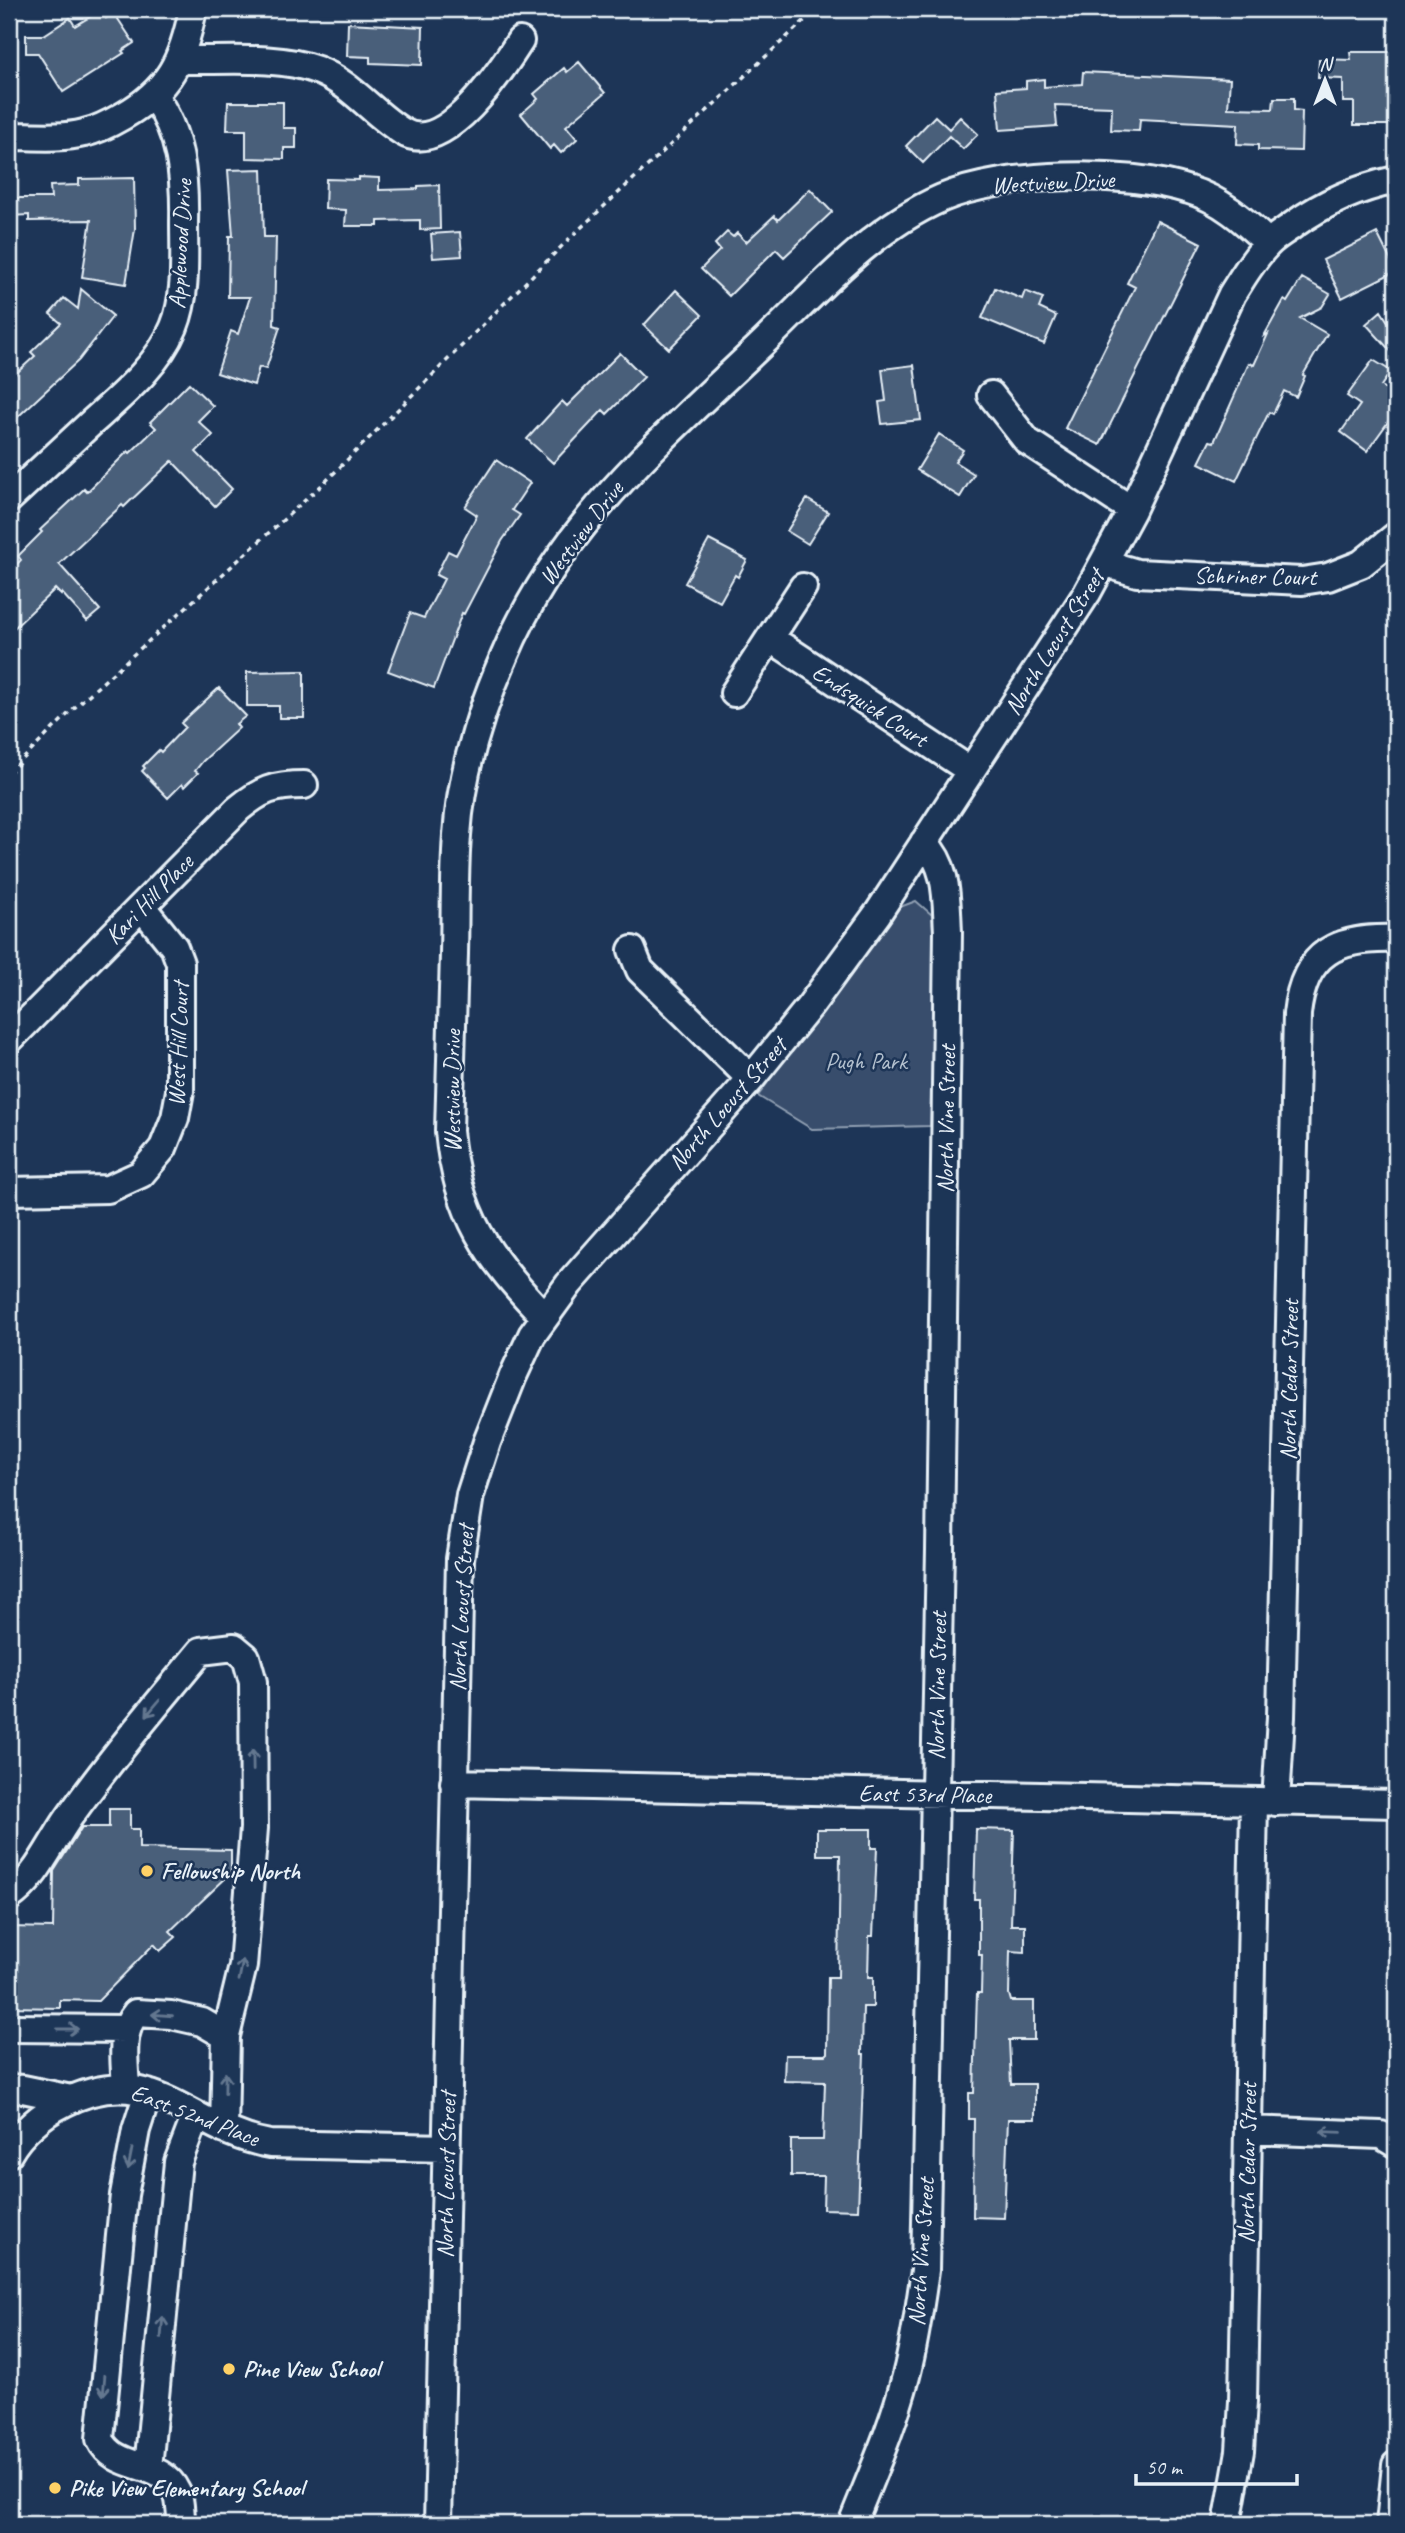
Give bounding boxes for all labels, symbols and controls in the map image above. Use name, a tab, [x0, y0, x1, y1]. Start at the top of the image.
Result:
north arrow	[1290, 46, 1360, 116]
text: N	[1319, 52, 1334, 76]
street label: Westview Drive	[991, 164, 1117, 200]
street label: Applewood Drive	[162, 176, 198, 310]
street label: Westview Drive	[532, 473, 631, 591]
street label: Schriner Court	[1194, 560, 1318, 592]
street label: North Locust Street	[997, 561, 1112, 721]
street label: Endsquick Court	[807, 657, 935, 755]
street label: Kari Hill Place	[98, 846, 201, 951]
street label: West Hill Court	[161, 978, 195, 1107]
street label: Westview Drive	[437, 1027, 467, 1152]
street label: North Locust Street	[661, 1029, 795, 1177]
street label: North Vine Street	[930, 1043, 962, 1193]
park label: Pugh Park	[825, 1046, 909, 1076]
street label: North Cedar Street	[1273, 1297, 1305, 1461]
street label: North Locust Street	[442, 1521, 480, 1692]
street label: North Vine Street	[921, 1610, 953, 1760]
one-way arrow	[145, 1699, 161, 1717]
one-way arrow	[247, 1749, 260, 1772]
street label: East 53rd Place	[858, 1778, 994, 1810]
place label: Fellowship North	[161, 1856, 301, 1886]
marker: Fellowship North	[139, 1863, 155, 1879]
one-way arrow	[235, 1959, 249, 1982]
one-way arrow	[152, 2008, 174, 2021]
one-way arrow	[56, 2022, 79, 2036]
one-way arrow	[218, 2072, 231, 2095]
street label: East 52nd Place	[127, 2077, 265, 2154]
street label: North Cedar Street	[1231, 2080, 1263, 2244]
street label: North Locust Street	[430, 2088, 463, 2258]
one-way arrow	[1319, 2126, 1342, 2139]
one-way arrow	[123, 2147, 137, 2170]
street label: North Vine Street	[901, 2175, 941, 2327]
one-way arrow	[156, 2316, 169, 2339]
place label: Pine View School	[243, 2354, 384, 2384]
marker: Pine View School	[221, 2361, 237, 2377]
one-way arrow	[98, 2373, 111, 2395]
scale bar	[1136, 2442, 1296, 2486]
text: 50 m	[1146, 2454, 1184, 2480]
place label: Pike View Elementary School	[69, 2473, 309, 2503]
marker: Pike View Elementary School	[47, 2480, 63, 2496]

